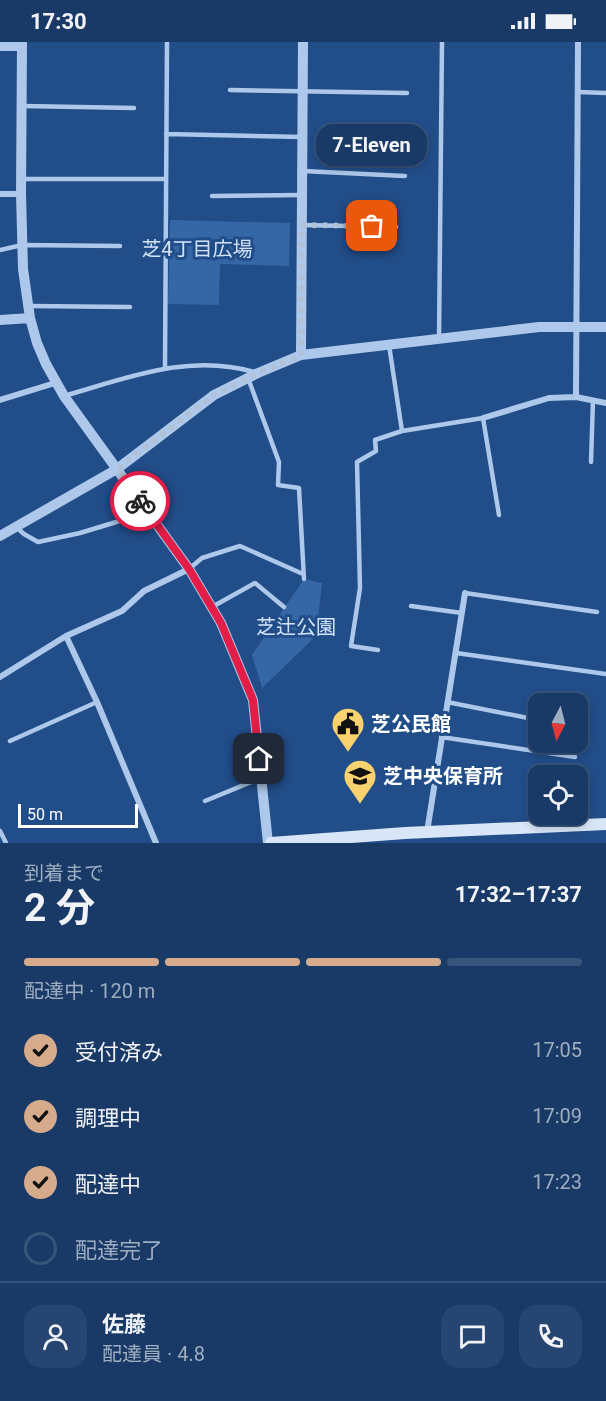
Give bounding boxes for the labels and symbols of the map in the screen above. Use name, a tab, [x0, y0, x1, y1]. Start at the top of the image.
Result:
callout: 7-Eleven	[316, 124, 428, 166]
pin	[346, 200, 397, 251]
park label: 芝4丁目広場	[141, 237, 253, 261]
courier	[110, 471, 170, 531]
park label: 芝辻公園	[256, 615, 336, 639]
north arrow	[528, 693, 588, 753]
public building icon: 芝公民館	[330, 706, 366, 753]
place label: 芝公民館	[371, 712, 451, 736]
pin	[233, 733, 284, 784]
school or university icon: 芝中央保育所	[342, 758, 378, 805]
place label: 芝中央保育所	[383, 764, 503, 788]
scale bar	[18, 801, 138, 828]

